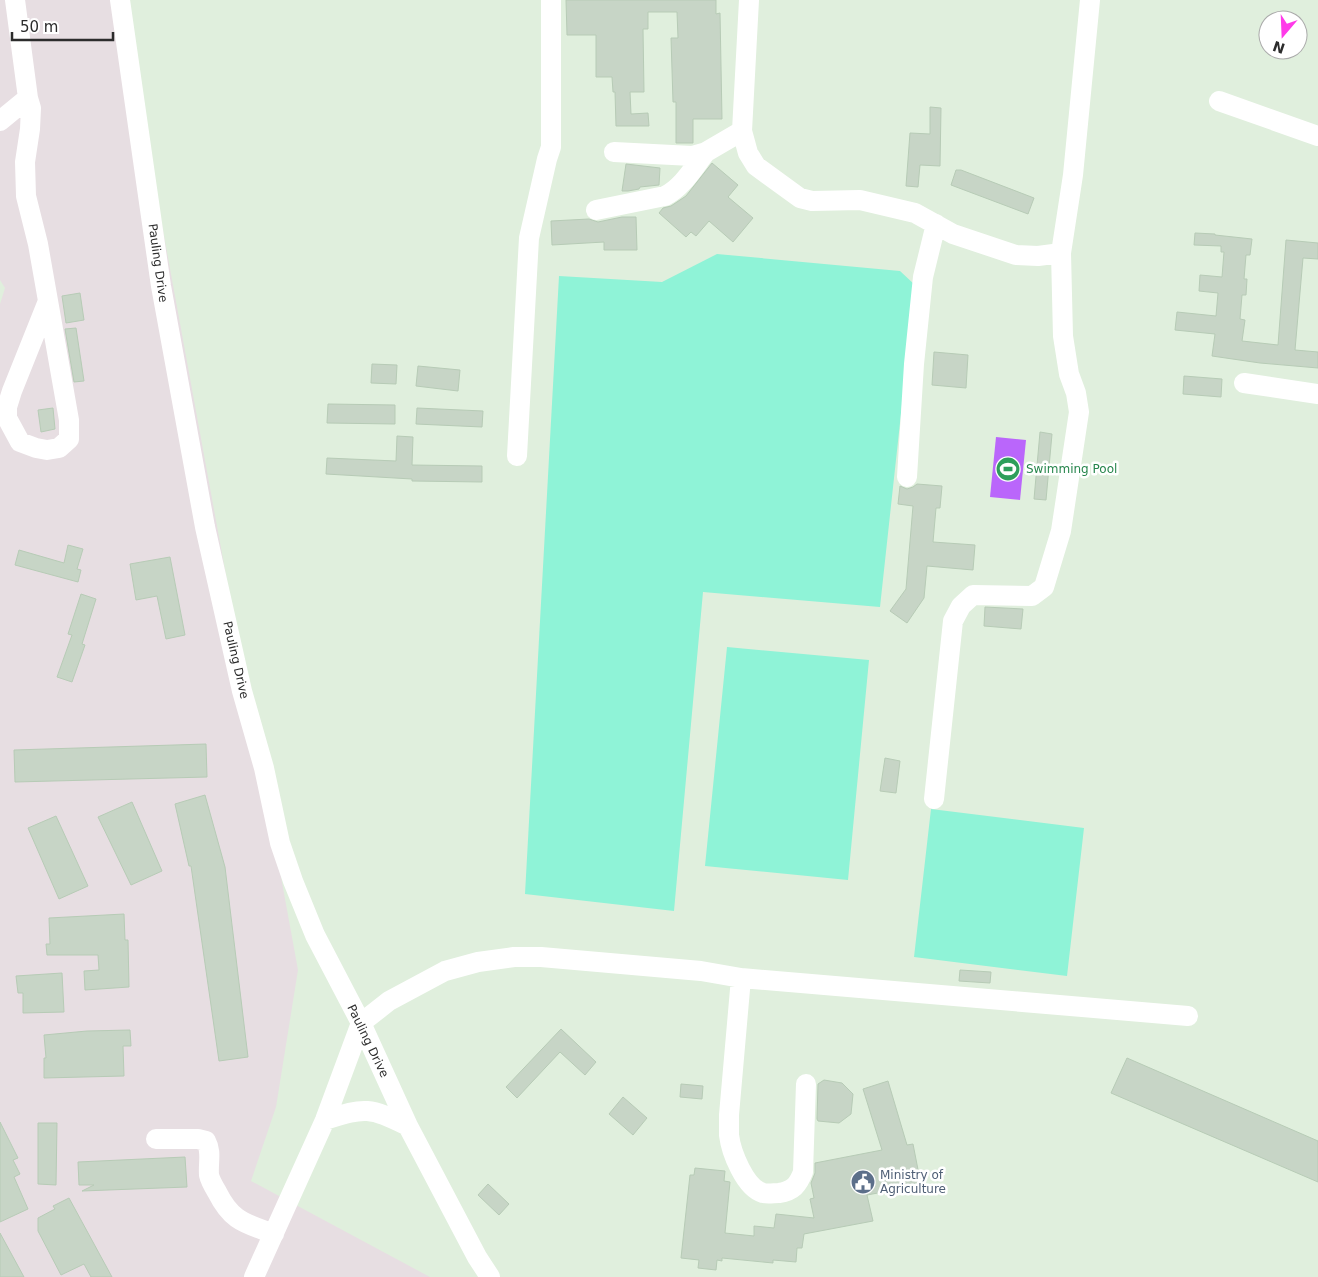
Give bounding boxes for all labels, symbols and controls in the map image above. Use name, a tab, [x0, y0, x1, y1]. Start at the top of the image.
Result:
scale bar	[12, 10, 114, 42]
north arrow	[1258, 10, 1308, 60]
text: 50 m	[20, 18, 58, 36]
text: N	[1271, 38, 1287, 57]
street label: Pauling Drive	[146, 223, 170, 303]
sports icon: Swimming Pool	[995, 456, 1021, 482]
place label: Swimming Pool	[1026, 462, 1117, 476]
street label: Pauling Drive	[220, 620, 252, 700]
street label: Pauling Drive	[344, 1002, 392, 1080]
place label: Ministry of Agriculture	[880, 1168, 946, 1196]
public building icon: Ministry of Agriculture	[850, 1169, 876, 1195]

